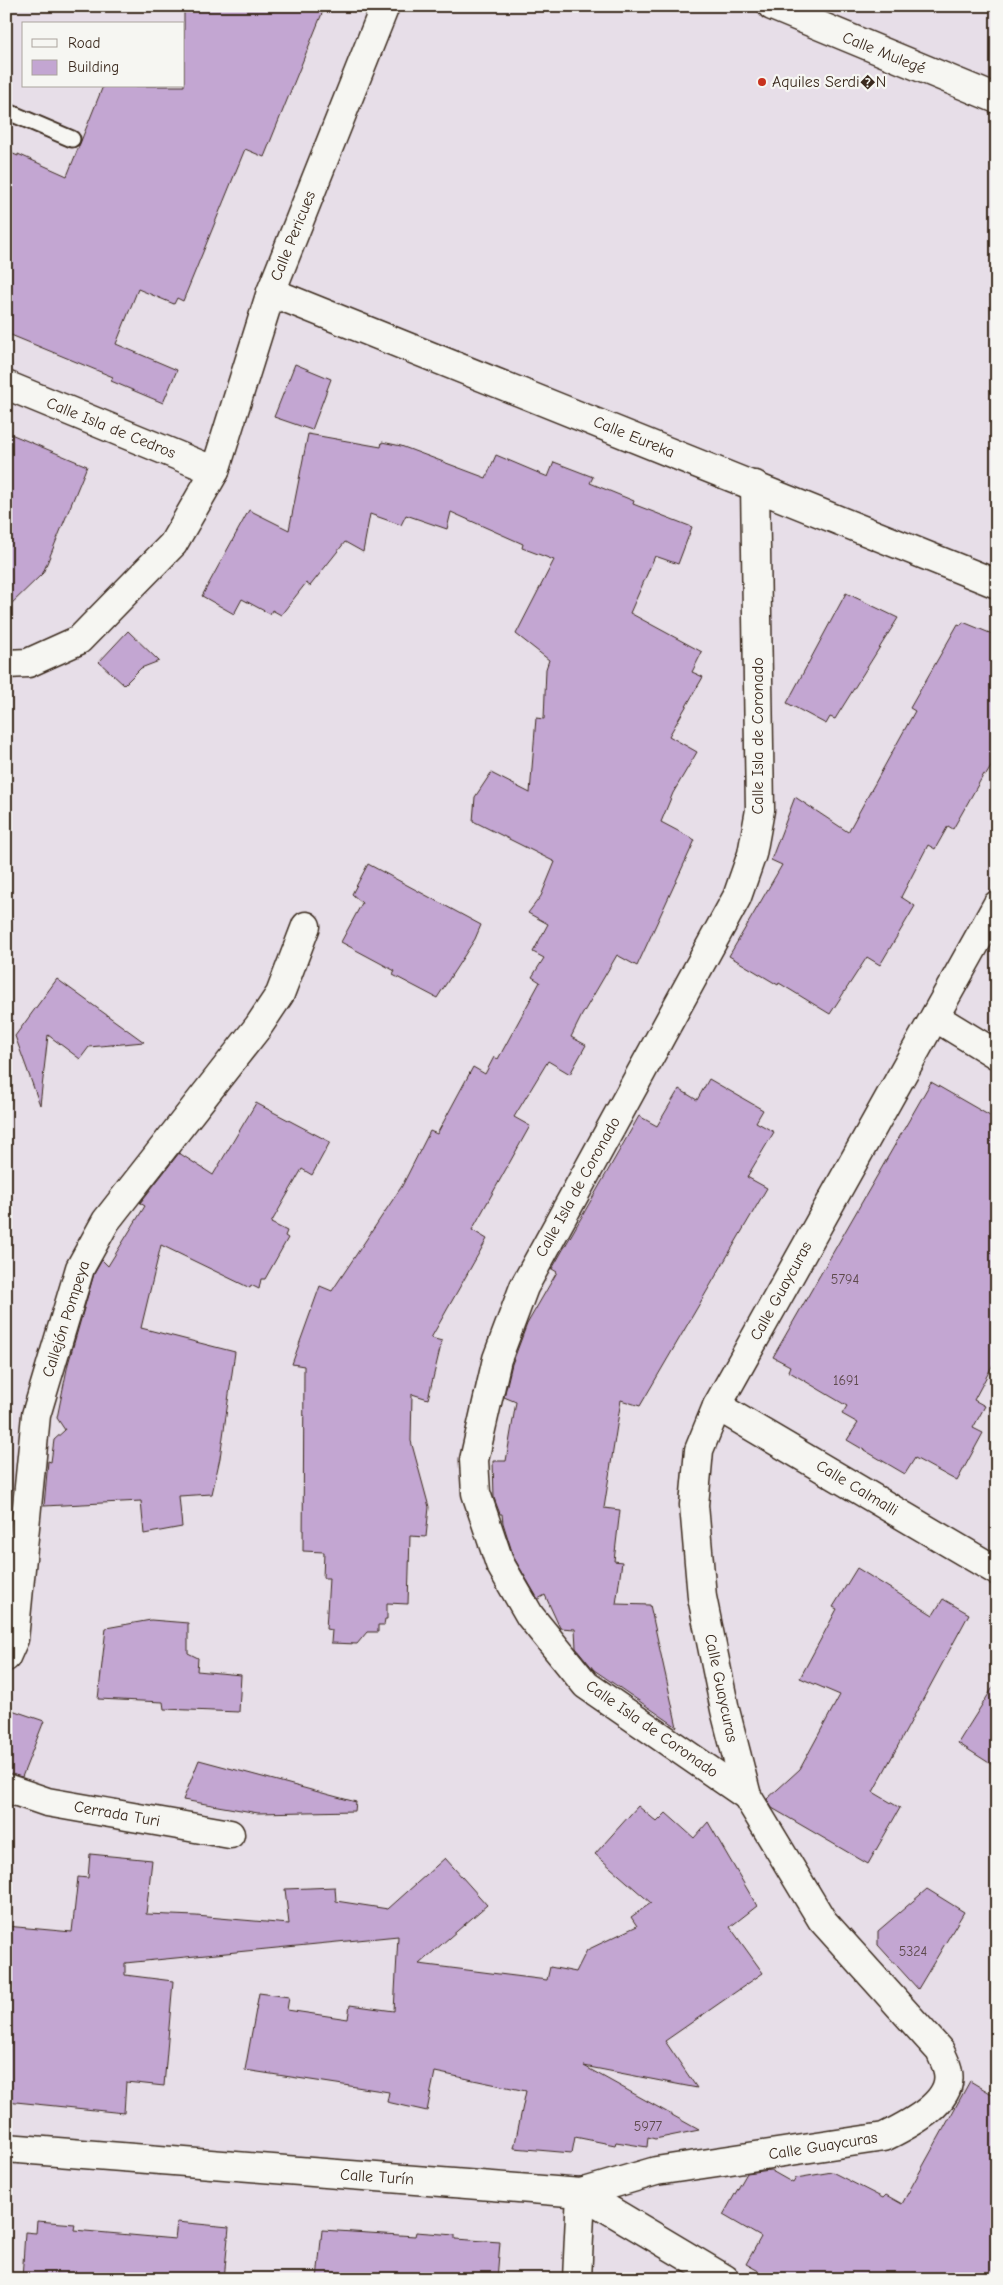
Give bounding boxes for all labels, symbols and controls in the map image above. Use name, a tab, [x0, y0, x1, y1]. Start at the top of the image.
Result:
legend	[22, 22, 185, 88]
street label: Calle Mulegé	[840, 28, 928, 78]
text: Road	[68, 34, 100, 52]
text: Building	[68, 58, 119, 76]
place label: Aquiles Serdi�N	[772, 73, 886, 91]
marker: Aquiles Serdi�N	[756, 76, 768, 88]
street label: Calle Pericues	[267, 188, 319, 284]
street label: Calle Isla de Cedros	[44, 394, 179, 462]
street label: Calle Eureka	[591, 413, 677, 461]
street label: Calle Isla de Coronado	[749, 657, 767, 815]
street label: Calle Isla de Coronado	[532, 1114, 624, 1260]
street label: Calle Guaycuras	[746, 1238, 816, 1344]
street label: Callejón Pompeya	[39, 1259, 93, 1379]
house number: 5794	[831, 1271, 859, 1288]
house number: 1691	[833, 1372, 859, 1389]
street label: Calle Calmalli	[813, 1457, 901, 1519]
street label: Calle Guaycuras	[701, 1632, 741, 1744]
street label: Calle Isla de Coronado	[582, 1677, 722, 1781]
street label: Cerrada Turi	[73, 1798, 161, 1830]
house number: 5324	[899, 1943, 928, 1960]
house number: 5977	[634, 2118, 663, 2135]
street label: Calle Guaycuras	[767, 2128, 879, 2164]
street label: Calle Turín	[340, 2165, 414, 2189]

